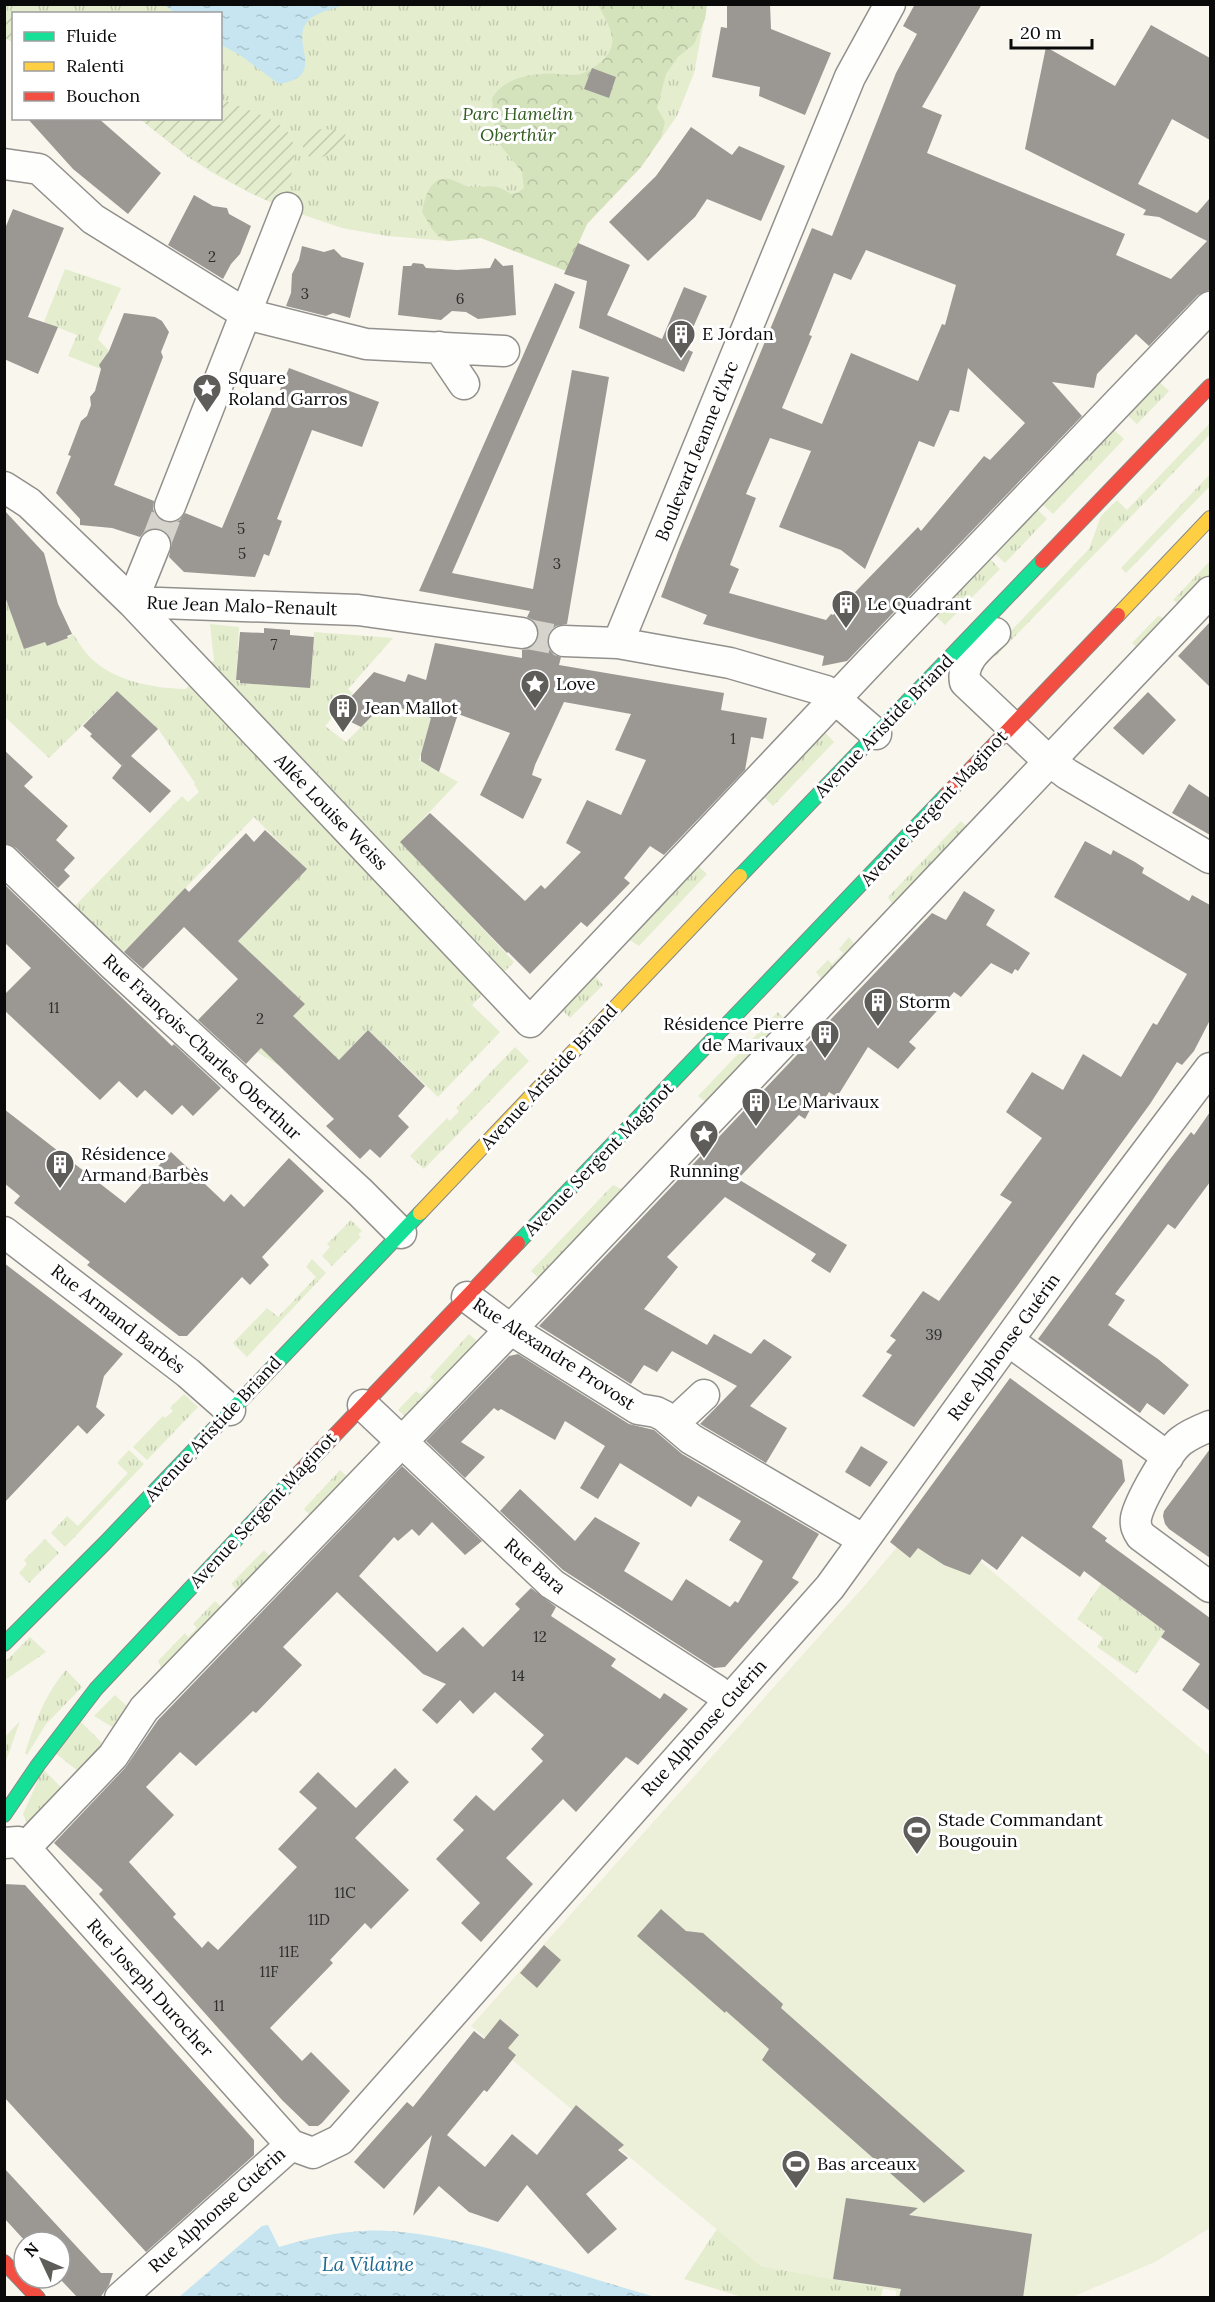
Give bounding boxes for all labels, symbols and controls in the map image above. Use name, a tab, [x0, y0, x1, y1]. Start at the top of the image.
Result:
legend	[12, 12, 222, 120]
scale bar	[1011, 12, 1092, 50]
text: 20 m	[1020, 21, 1062, 44]
text: Fluide	[66, 24, 117, 47]
text: Ralenti	[66, 54, 124, 77]
text: Bouchon	[66, 84, 140, 107]
park label: Parc Hamelin Oberthür	[462, 102, 574, 146]
house number: 2	[208, 247, 216, 266]
house number: 3	[301, 284, 309, 303]
house number: 6	[456, 289, 464, 308]
building icon: E Jordan	[665, 318, 697, 360]
place label: E Jordan	[702, 322, 774, 345]
street label: Boulevard Jeanne d'Arc	[650, 357, 743, 544]
place label: Square Roland Garros	[228, 366, 348, 410]
place icon: Square Roland Garros	[191, 372, 223, 414]
house number: 5	[237, 519, 245, 538]
house number: 5	[238, 544, 246, 563]
house number: 3	[553, 554, 561, 573]
building icon: Le Quadrant	[830, 588, 862, 630]
street label: Rue Jean Malo-Renault	[146, 591, 338, 620]
place label: Le Quadrant	[867, 592, 972, 615]
house number: 7	[271, 635, 278, 654]
street label: Avenue Aristide Briand	[809, 649, 958, 803]
place icon: Love	[519, 668, 551, 710]
place label: Love	[556, 672, 596, 695]
building icon: Jean Mallot	[327, 692, 359, 734]
place label: Jean Mallot	[363, 696, 458, 719]
street label: Avenue Sergent Maginot	[855, 725, 1012, 891]
house number: 1	[730, 729, 736, 748]
street label: Allée Louise Weiss	[269, 748, 393, 875]
street label: Rue François-Charles Oberthur	[98, 948, 307, 1145]
building icon: Storm	[862, 986, 894, 1028]
place label: Storm	[899, 990, 951, 1013]
house number: 11	[49, 998, 59, 1017]
street label: Avenue Aristide Briand	[475, 999, 622, 1155]
house number: 2	[256, 1009, 264, 1028]
place label: Résidence Pierre de Marivaux	[663, 1012, 804, 1056]
building icon: Résidence Pierre de Marivaux	[809, 1018, 841, 1060]
street label: Avenue Sergent Maginot	[518, 1077, 678, 1241]
building icon: Le Marivaux	[740, 1086, 772, 1128]
place label: Le Marivaux	[777, 1090, 879, 1113]
place icon: Running	[688, 1118, 720, 1160]
place label: Résidence Armand Barbès	[80, 1142, 209, 1186]
building icon: Résidence Armand Barbès	[44, 1148, 76, 1190]
place label: Running	[669, 1159, 740, 1182]
street label: Rue Armand Barbès	[47, 1259, 190, 1378]
street label: Rue Alphonse Guérin	[942, 1268, 1065, 1425]
street label: Rue Alexandre Provost	[469, 1292, 640, 1415]
house number: 39	[925, 1325, 943, 1344]
street label: Avenue Aristide Briand	[139, 1351, 286, 1507]
street label: Avenue Sergent Maginot	[184, 1427, 341, 1593]
street label: Rue Bara	[500, 1533, 571, 1599]
house number: 12	[533, 1627, 547, 1646]
street label: Rue Alphonse Guérin	[636, 1654, 771, 1801]
house number: 14	[511, 1666, 525, 1685]
place label: Stade Commandant Bougouin	[938, 1808, 1103, 1852]
sports icon: Stade Commandant Bougouin	[901, 1814, 933, 1856]
house number: 11C	[334, 1883, 356, 1902]
house number: 11D	[308, 1910, 330, 1929]
street label: Rue Joseph Durocher	[82, 1914, 219, 2062]
house number: 11E	[279, 1942, 299, 1961]
house number: 11F	[259, 1962, 279, 1981]
house number: 11	[214, 1996, 224, 2015]
street label: Rue Alphonse Guérin	[143, 2142, 290, 2277]
sports icon: Bas arceaux	[780, 2148, 812, 2190]
place label: Bas arceaux	[817, 2152, 917, 2175]
north arrow	[12, 2230, 72, 2290]
text: N	[20, 2238, 43, 2261]
water label: La Vilaine	[322, 2251, 414, 2276]

